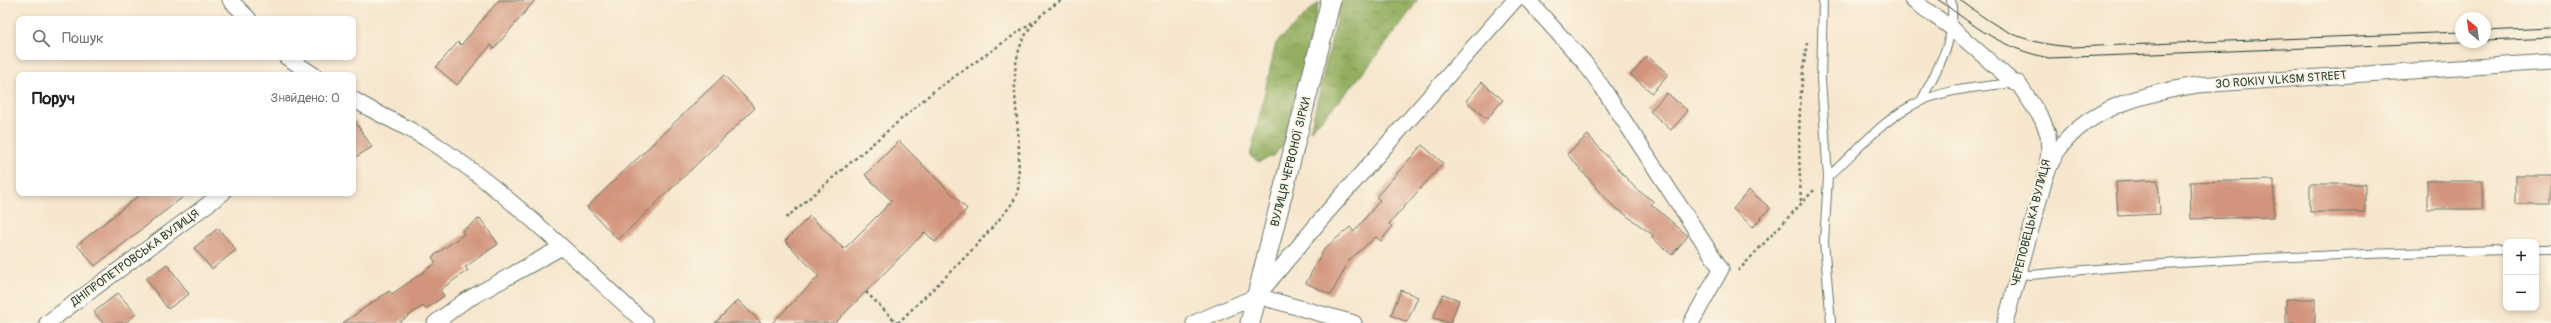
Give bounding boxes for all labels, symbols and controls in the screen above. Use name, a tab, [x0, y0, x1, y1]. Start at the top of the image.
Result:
north arrow	[2455, 12, 2491, 48]
search box	[16, 16, 356, 60]
icon: search	[30, 27, 52, 49]
text: Пошук	[62, 29, 104, 48]
street label: 30 ROKIV VLKSM STREET	[2215, 68, 2348, 92]
text: Поруч	[32, 88, 75, 109]
text: Знайдено: 0	[271, 90, 340, 106]
street label: ВУЛИЦЯ ЧЕРВОНОЇ ЗІРКИ	[1267, 95, 1314, 228]
street label: ЧЕРЕПОВЕЦЬКА ВУЛИЦЯ	[2008, 158, 2054, 288]
street label: ДНІПРОПЕТРОВСЬКА ВУЛИЦЯ	[67, 206, 202, 310]
map controls	[2503, 239, 2539, 311]
button: +	[2503, 239, 2539, 275]
button: −	[2503, 275, 2539, 311]

